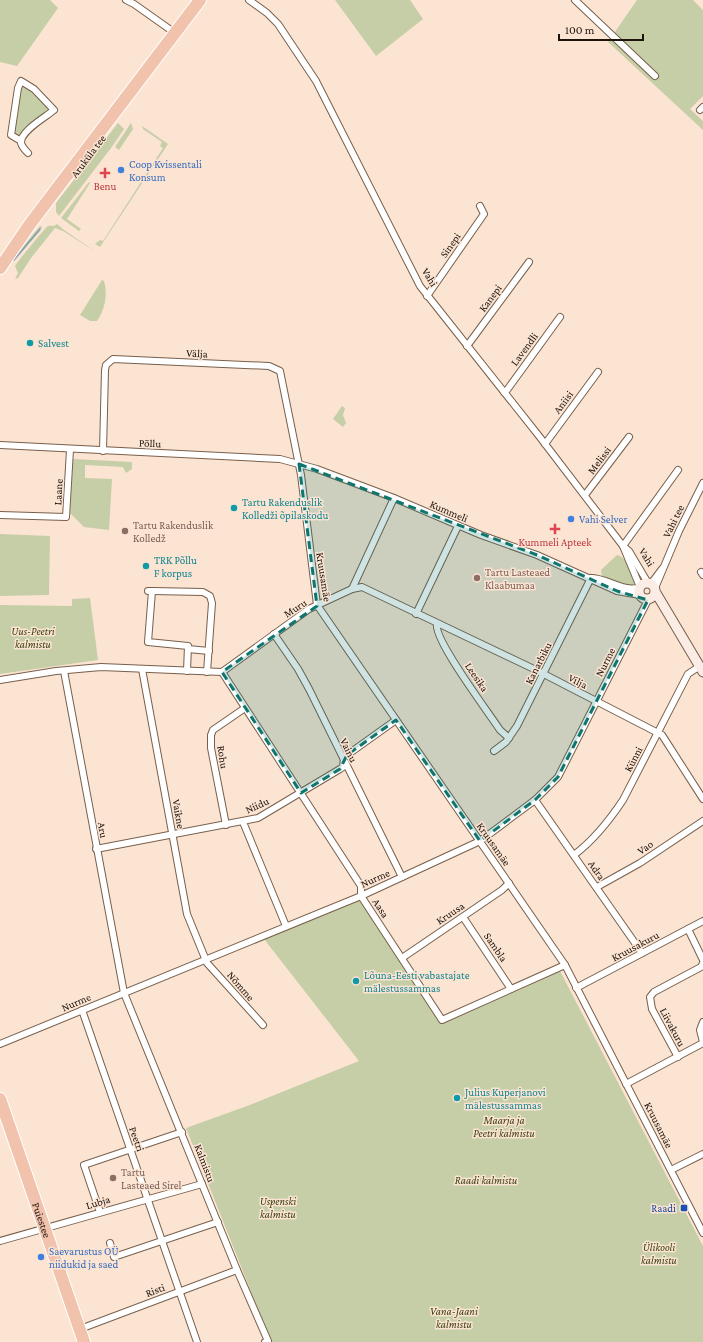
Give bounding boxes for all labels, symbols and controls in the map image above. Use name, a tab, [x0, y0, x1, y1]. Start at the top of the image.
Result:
scale bar	[559, 16, 643, 42]
text: 100 m	[565, 23, 595, 37]
street label: Aruküla tee	[68, 132, 108, 180]
place label: Coop Kvissentali Konsum	[129, 158, 202, 183]
marker: Coop Kvissentali Konsum	[116, 165, 126, 175]
marker: Benu	[100, 168, 110, 178]
place label: Benu	[94, 180, 116, 192]
street label: Sinepi	[437, 230, 464, 260]
street label: Vahi	[420, 265, 440, 289]
street label: Kanepi	[476, 282, 505, 315]
street label: Lavendli	[508, 330, 540, 368]
place label: Salvest	[38, 337, 69, 349]
marker: Salvest	[25, 338, 35, 348]
street label: Välja	[186, 346, 208, 361]
street label: Aniisi	[551, 388, 575, 416]
street label: Põllu	[139, 437, 162, 449]
street label: Melissi	[585, 444, 613, 476]
street label: Laane	[51, 478, 65, 506]
place label: Tartu Rakenduslik Kolledži õpilaskodu	[242, 496, 328, 522]
street label: Kummeli	[428, 498, 470, 524]
marker: Tartu Rakenduslik Kolledži õpilaskodu	[229, 503, 239, 513]
street label: Vahi tee	[660, 503, 686, 539]
place label: Vahi Selver	[579, 513, 627, 525]
marker: Vahi Selver	[566, 514, 576, 524]
place label: Tartu Rakenduslik Kolledž	[133, 519, 214, 544]
marker: Kummeli Apteek	[550, 524, 560, 534]
marker: Tartu Rakenduslik Kolledž	[120, 526, 130, 536]
place label: Kummeli Apteek	[519, 536, 592, 549]
street label: Vahi	[637, 545, 657, 569]
street label: Kruusamäe	[314, 551, 334, 603]
place label: TRK Põllu F korpus	[154, 554, 197, 580]
marker: TRK Põllu F korpus	[141, 561, 151, 571]
place label: Tartu Lasteaed Klaabumaa	[485, 566, 550, 591]
marker: Tartu Lasteaed Klaabumaa	[472, 573, 482, 583]
street label: Muru	[281, 596, 309, 620]
park label: Uus-Peetri kalmistu	[11, 625, 55, 650]
street label: Kanarbiku	[522, 640, 554, 686]
street label: Nurme	[593, 645, 617, 678]
street label: Leesika	[463, 660, 491, 694]
street label: Vilja	[566, 671, 589, 692]
street label: Vainu	[338, 736, 360, 764]
street label: Künni	[621, 744, 645, 774]
street label: Rohu	[215, 745, 231, 770]
street label: Niidu	[243, 794, 271, 815]
street label: Vaikne	[171, 798, 188, 830]
street label: Kruusamäe	[475, 820, 513, 868]
street label: Aru	[96, 821, 110, 839]
street label: Vao	[635, 837, 656, 857]
street label: Adra	[586, 858, 608, 882]
street label: Nurme	[359, 866, 392, 890]
street label: Aasa	[370, 896, 392, 920]
street label: Kruusa	[434, 899, 466, 927]
street label: Kruusakuru	[609, 928, 661, 964]
street label: Sambla	[482, 930, 510, 964]
street label: Nõmme	[225, 969, 257, 1003]
place label: Lõuna-Eesti vabastajate mälestussammas	[364, 969, 470, 994]
marker: Lõuna-Eesti vabastajate mälestussammas	[351, 976, 361, 986]
street label: Nurme	[60, 990, 93, 1014]
street label: Liivakuru	[658, 1006, 688, 1049]
place label: Julius Kuperjanovi mälestussammas	[464, 1086, 546, 1111]
marker: Julius Kuperjanovi mälestussammas	[452, 1093, 462, 1103]
street label: Kruusamäe	[642, 1100, 676, 1150]
park label: Maarja ja Peetri kalmistu	[473, 1114, 535, 1139]
street label: Peetri	[127, 1125, 147, 1153]
street label: Kalmistu	[192, 1142, 218, 1184]
place label: Tartu Lasteaed Sirel	[121, 1166, 182, 1191]
marker: Tartu Lasteaed Sirel	[108, 1173, 118, 1183]
park label: Raadi kalmistu	[455, 1174, 518, 1186]
street label: Lubja	[84, 1193, 112, 1212]
park label: Uspenski kalmistu	[260, 1195, 296, 1220]
street label: Puiestee	[30, 1201, 54, 1239]
place label: Raadi	[651, 1202, 676, 1214]
marker: Raadi	[679, 1203, 689, 1213]
park label: Ülikooli kalmistu	[641, 1241, 677, 1266]
place label: Saevarustus OÜ niidukid ja saed	[49, 1245, 119, 1271]
marker: Saevarustus OÜ niidukid ja saed	[36, 1252, 46, 1262]
street label: Risti	[144, 1281, 167, 1299]
park label: Vana-Jaani kalmistu	[430, 1305, 478, 1330]

